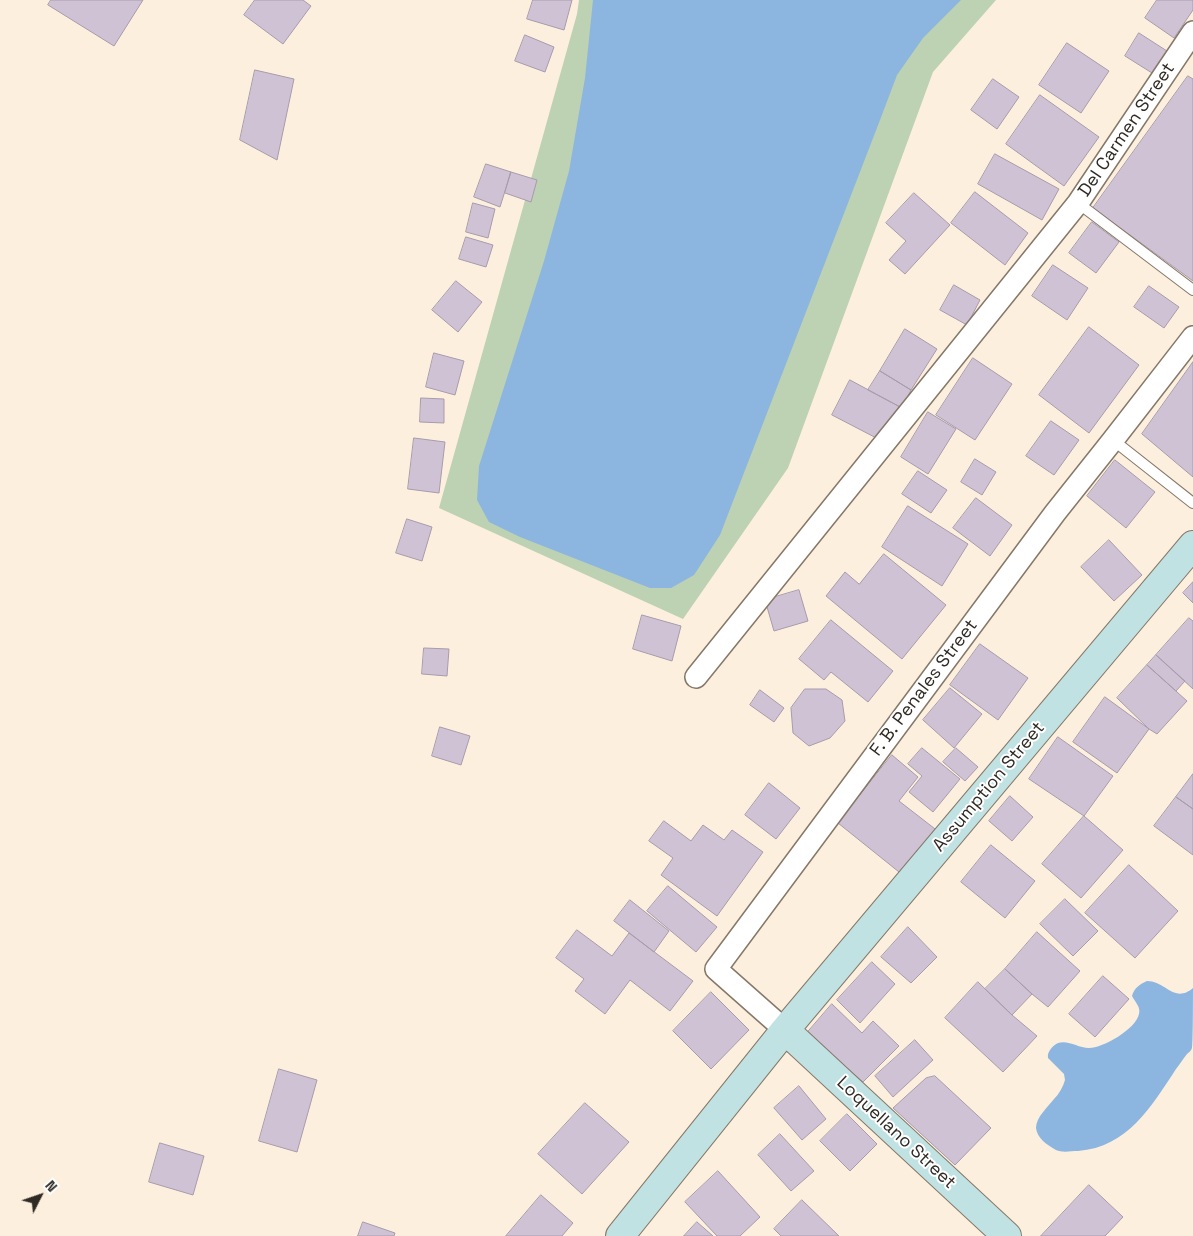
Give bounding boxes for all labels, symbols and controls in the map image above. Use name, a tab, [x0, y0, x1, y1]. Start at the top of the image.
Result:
street label: Del Carmen Street	[1074, 59, 1180, 201]
street label: F. B. Penales Street	[866, 615, 982, 761]
street label: Assumption Street	[928, 718, 1050, 856]
street label: Loquellano Street	[832, 1072, 960, 1194]
north arrow	[15, 1171, 65, 1221]
text: N	[41, 1177, 61, 1196]

